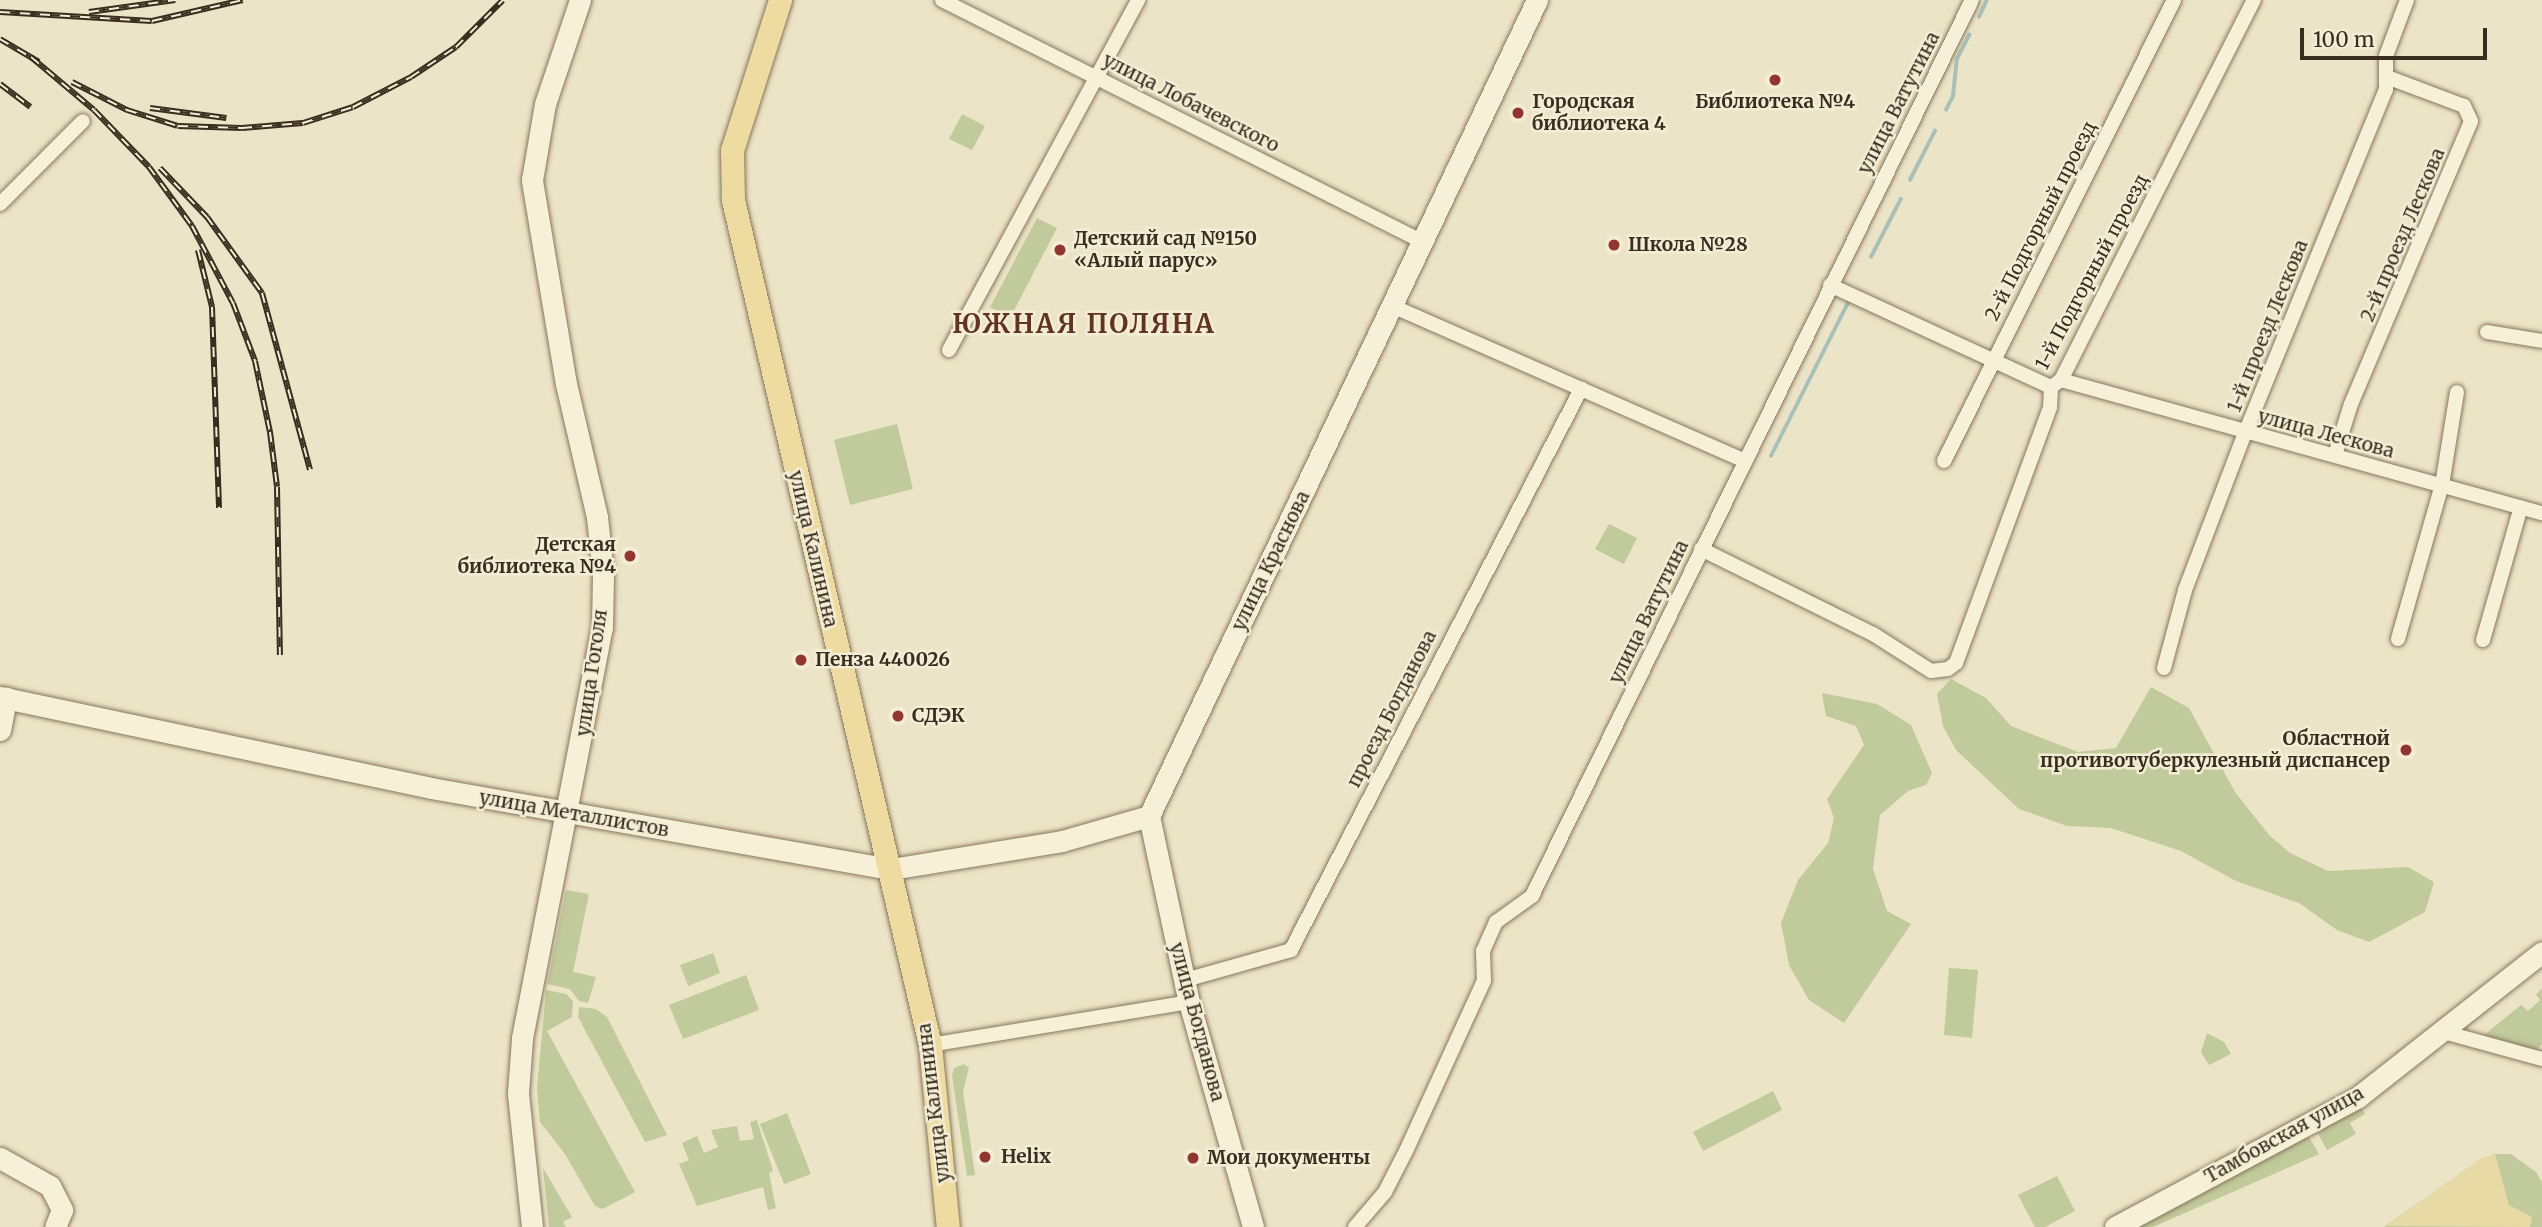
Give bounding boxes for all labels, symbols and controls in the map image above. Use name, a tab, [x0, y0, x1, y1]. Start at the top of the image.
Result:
scale bar	[2304, 14, 2491, 58]
text: 100 m	[2313, 26, 2375, 53]
street label: улица Ватутина	[1853, 28, 1945, 178]
street label: улица Лобачевского	[1099, 49, 1283, 157]
marker: Библиотека №4	[1767, 72, 1783, 88]
place label: Городская библиотека 4	[1532, 91, 1666, 135]
place label: Библиотека №4	[1695, 91, 1855, 113]
marker: Городская библиотека 4	[1510, 105, 1526, 121]
street label: 2-й Подгорный проезд	[1981, 117, 2101, 325]
street label: 2-й проезд Лескова	[2356, 145, 2450, 325]
street label: 1-й Подгорный проезд	[2031, 170, 2153, 374]
place label: Детский сад №150 «Алый парус»	[1074, 228, 1257, 272]
place label: Школа №28	[1628, 234, 1748, 256]
marker: Школа №28	[1606, 237, 1622, 253]
street label: 1-й проезд Лескова	[2223, 237, 2313, 415]
marker: Детский сад №150 «Алый парус»	[1052, 242, 1068, 258]
district label: ЮЖНАЯ ПОЛЯНА	[954, 308, 1214, 340]
street label: улица Лескова	[2255, 405, 2397, 463]
street label: улица Калинина	[784, 468, 842, 630]
street label: улица Краснова	[1227, 487, 1315, 635]
place label: Детская библиотека №4	[458, 534, 616, 578]
street label: улица Ватутина	[1604, 537, 1694, 687]
marker: Детская библиотека №4	[622, 548, 638, 564]
street label: улица Гоголя	[572, 608, 612, 738]
street label: проезд Богданова	[1343, 627, 1441, 791]
place label: Пенза 440026	[815, 649, 950, 671]
marker: Пенза 440026	[793, 652, 809, 668]
place label: СДЭК	[912, 705, 965, 727]
marker: СДЭК	[890, 708, 906, 724]
place label: Областной противотуберкулезный диспансер	[2040, 728, 2390, 772]
marker: Областной противотуберкулезный диспансер	[2396, 740, 2416, 760]
street label: улица Металлистов	[477, 786, 671, 842]
street label: улица Богданова	[1165, 940, 1229, 1104]
street label: улица Калинина	[913, 1022, 955, 1184]
street label: Тамбовская улица	[2200, 1082, 2368, 1188]
place label: Helix	[1001, 1146, 1051, 1168]
marker: Helix	[975, 1147, 995, 1167]
place label: Мои документы	[1207, 1147, 1370, 1169]
marker: Мои документы	[1185, 1150, 1201, 1166]

